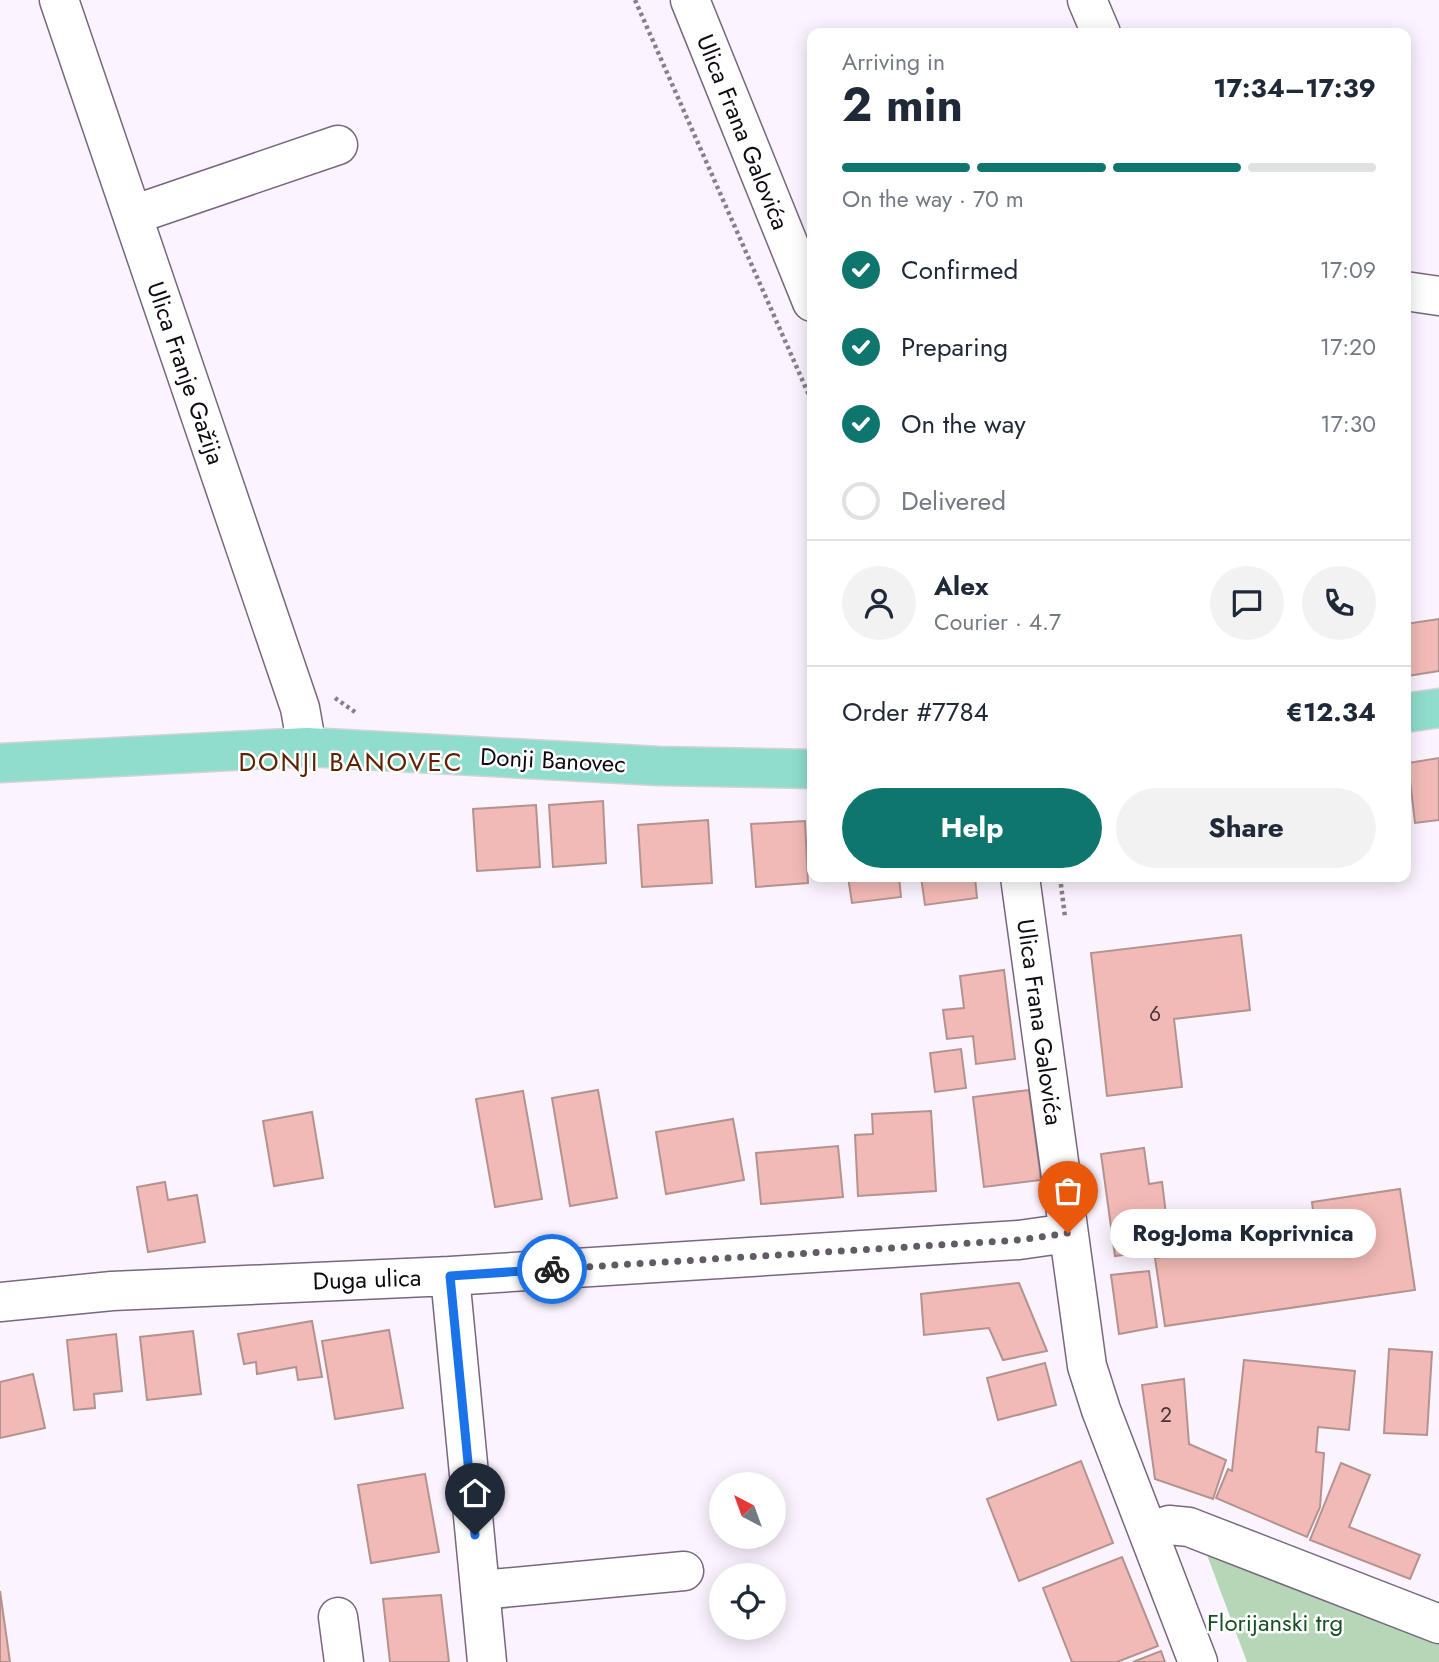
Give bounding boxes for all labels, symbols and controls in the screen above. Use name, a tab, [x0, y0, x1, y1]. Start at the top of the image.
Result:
street label: Ulica Frana Galovića	[688, 29, 798, 235]
text: Arriving in	[842, 45, 945, 79]
text: 17:34–17:39	[1213, 69, 1376, 107]
text: 2 min	[842, 72, 963, 138]
text: On the way · 70 m	[842, 182, 1024, 216]
icon: check	[842, 251, 880, 289]
text: Confirmed	[901, 251, 1018, 289]
text: 17:09	[1320, 253, 1376, 287]
street label: Ulica Franje Gažija	[138, 277, 234, 469]
icon: check	[842, 328, 880, 366]
text: Preparing	[901, 328, 1008, 366]
text: 17:20	[1320, 330, 1376, 364]
icon: check	[842, 405, 880, 443]
text: On the way	[901, 405, 1026, 443]
text: 17:30	[1320, 407, 1376, 441]
text: Delivered	[901, 482, 1006, 520]
button: person	[842, 566, 916, 640]
button: chat	[1210, 566, 1284, 640]
button: phone	[1302, 566, 1376, 640]
text: Alex	[934, 567, 988, 605]
text: Courier · 4.7	[934, 605, 1061, 639]
text: Order #7784	[842, 693, 989, 731]
text: €12.34	[1286, 693, 1376, 731]
street label: Donji Banovec	[479, 739, 627, 781]
district label: DONJI BANOVEC	[238, 743, 464, 781]
button: Help	[842, 788, 1102, 868]
button: Share	[1116, 788, 1376, 868]
street label: Ulica Frana Galovića	[1008, 917, 1072, 1127]
house number: 6	[1149, 999, 1161, 1029]
pin	[1038, 1161, 1098, 1233]
icon: bag	[1049, 1172, 1087, 1210]
callout: Rog-Joma Koprivnica	[1110, 1208, 1376, 1258]
text: Rog-Joma Koprivnica	[1132, 1216, 1354, 1250]
courier	[517, 1234, 587, 1304]
icon: bike	[533, 1250, 571, 1288]
street label: Duga ulica	[312, 1260, 422, 1298]
house number: 2	[1160, 1400, 1172, 1430]
pin	[445, 1463, 505, 1535]
north arrow	[709, 1472, 786, 1549]
map controls	[709, 1472, 786, 1640]
icon: home	[456, 1474, 494, 1512]
button: locate	[709, 1563, 786, 1640]
park label: Florijanski trg	[1207, 1605, 1343, 1640]

